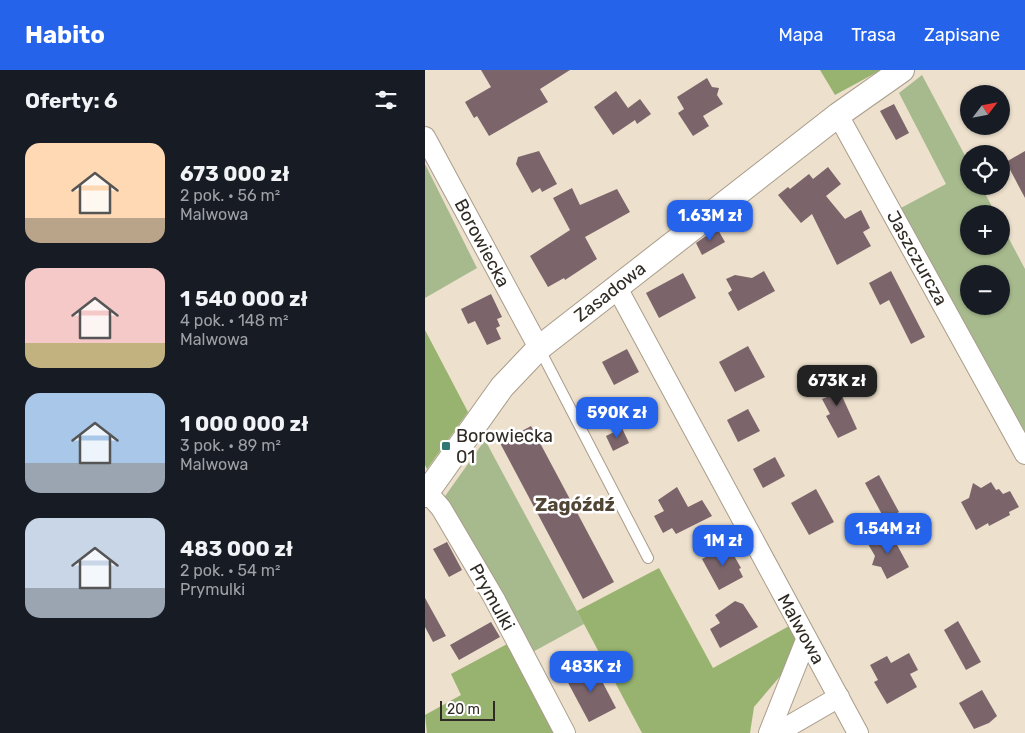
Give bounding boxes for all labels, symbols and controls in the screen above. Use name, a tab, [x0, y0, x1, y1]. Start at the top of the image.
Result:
text: Habito	[25, 21, 105, 49]
text: Mapa	[778, 24, 823, 46]
text: Trasa	[851, 24, 896, 46]
text: Zapisane	[924, 24, 1000, 46]
north arrow	[960, 85, 1010, 135]
map controls	[960, 85, 1010, 315]
icon: filters	[372, 86, 400, 114]
text: Oferty: 6	[25, 88, 118, 113]
button: locate	[960, 145, 1010, 195]
text: 673 000 zł	[180, 161, 289, 186]
icon: home	[65, 163, 125, 223]
text: 2 pok. · 56 m²	[180, 186, 280, 205]
street label: Borowiecka	[450, 195, 514, 291]
pin: 1.63M zł	[658, 200, 762, 242]
text: Malwowa	[180, 205, 248, 224]
button: +	[960, 205, 1010, 255]
text: 1.63M zł	[678, 206, 742, 225]
street label: Jaszczurcza	[882, 207, 952, 309]
street label: Zasadowa	[570, 257, 650, 327]
button: −	[960, 265, 1010, 315]
text: 1 540 000 zł	[180, 286, 308, 311]
icon: home	[65, 288, 125, 348]
text: 4 pok. · 148 m²	[180, 311, 289, 330]
text: Malwowa	[180, 330, 248, 349]
pin: 673K zł	[791, 364, 883, 407]
text: 673K zł	[808, 371, 866, 390]
pin: 590K zł	[571, 396, 663, 439]
text: 590K zł	[587, 403, 647, 422]
text: 1 000 000 zł	[180, 411, 308, 436]
icon: home	[65, 413, 125, 473]
place label: Borowiecka 01	[456, 425, 553, 468]
text: 3 pok. · 89 m²	[180, 436, 281, 455]
marker: Borowiecka 01	[440, 440, 452, 452]
text: Malwowa	[180, 455, 248, 474]
district label: Zagóźdź	[535, 493, 615, 516]
pin: 1.54M zł	[836, 512, 940, 555]
text: 1.54M zł	[856, 519, 920, 538]
pin: 1M zł	[688, 524, 758, 567]
text: 1M zł	[704, 531, 742, 550]
text: 483 000 zł	[180, 536, 293, 561]
icon: home	[65, 538, 125, 598]
street label: Prymulki	[465, 560, 519, 634]
text: 2 pok. · 54 m²	[180, 561, 280, 580]
text: Prymulki	[180, 580, 245, 599]
street label: Malwowa	[773, 590, 829, 668]
pin: 483K zł	[545, 650, 637, 693]
text: 483K zł	[561, 657, 621, 676]
scale bar	[440, 698, 495, 721]
text: 20 m	[447, 701, 480, 718]

